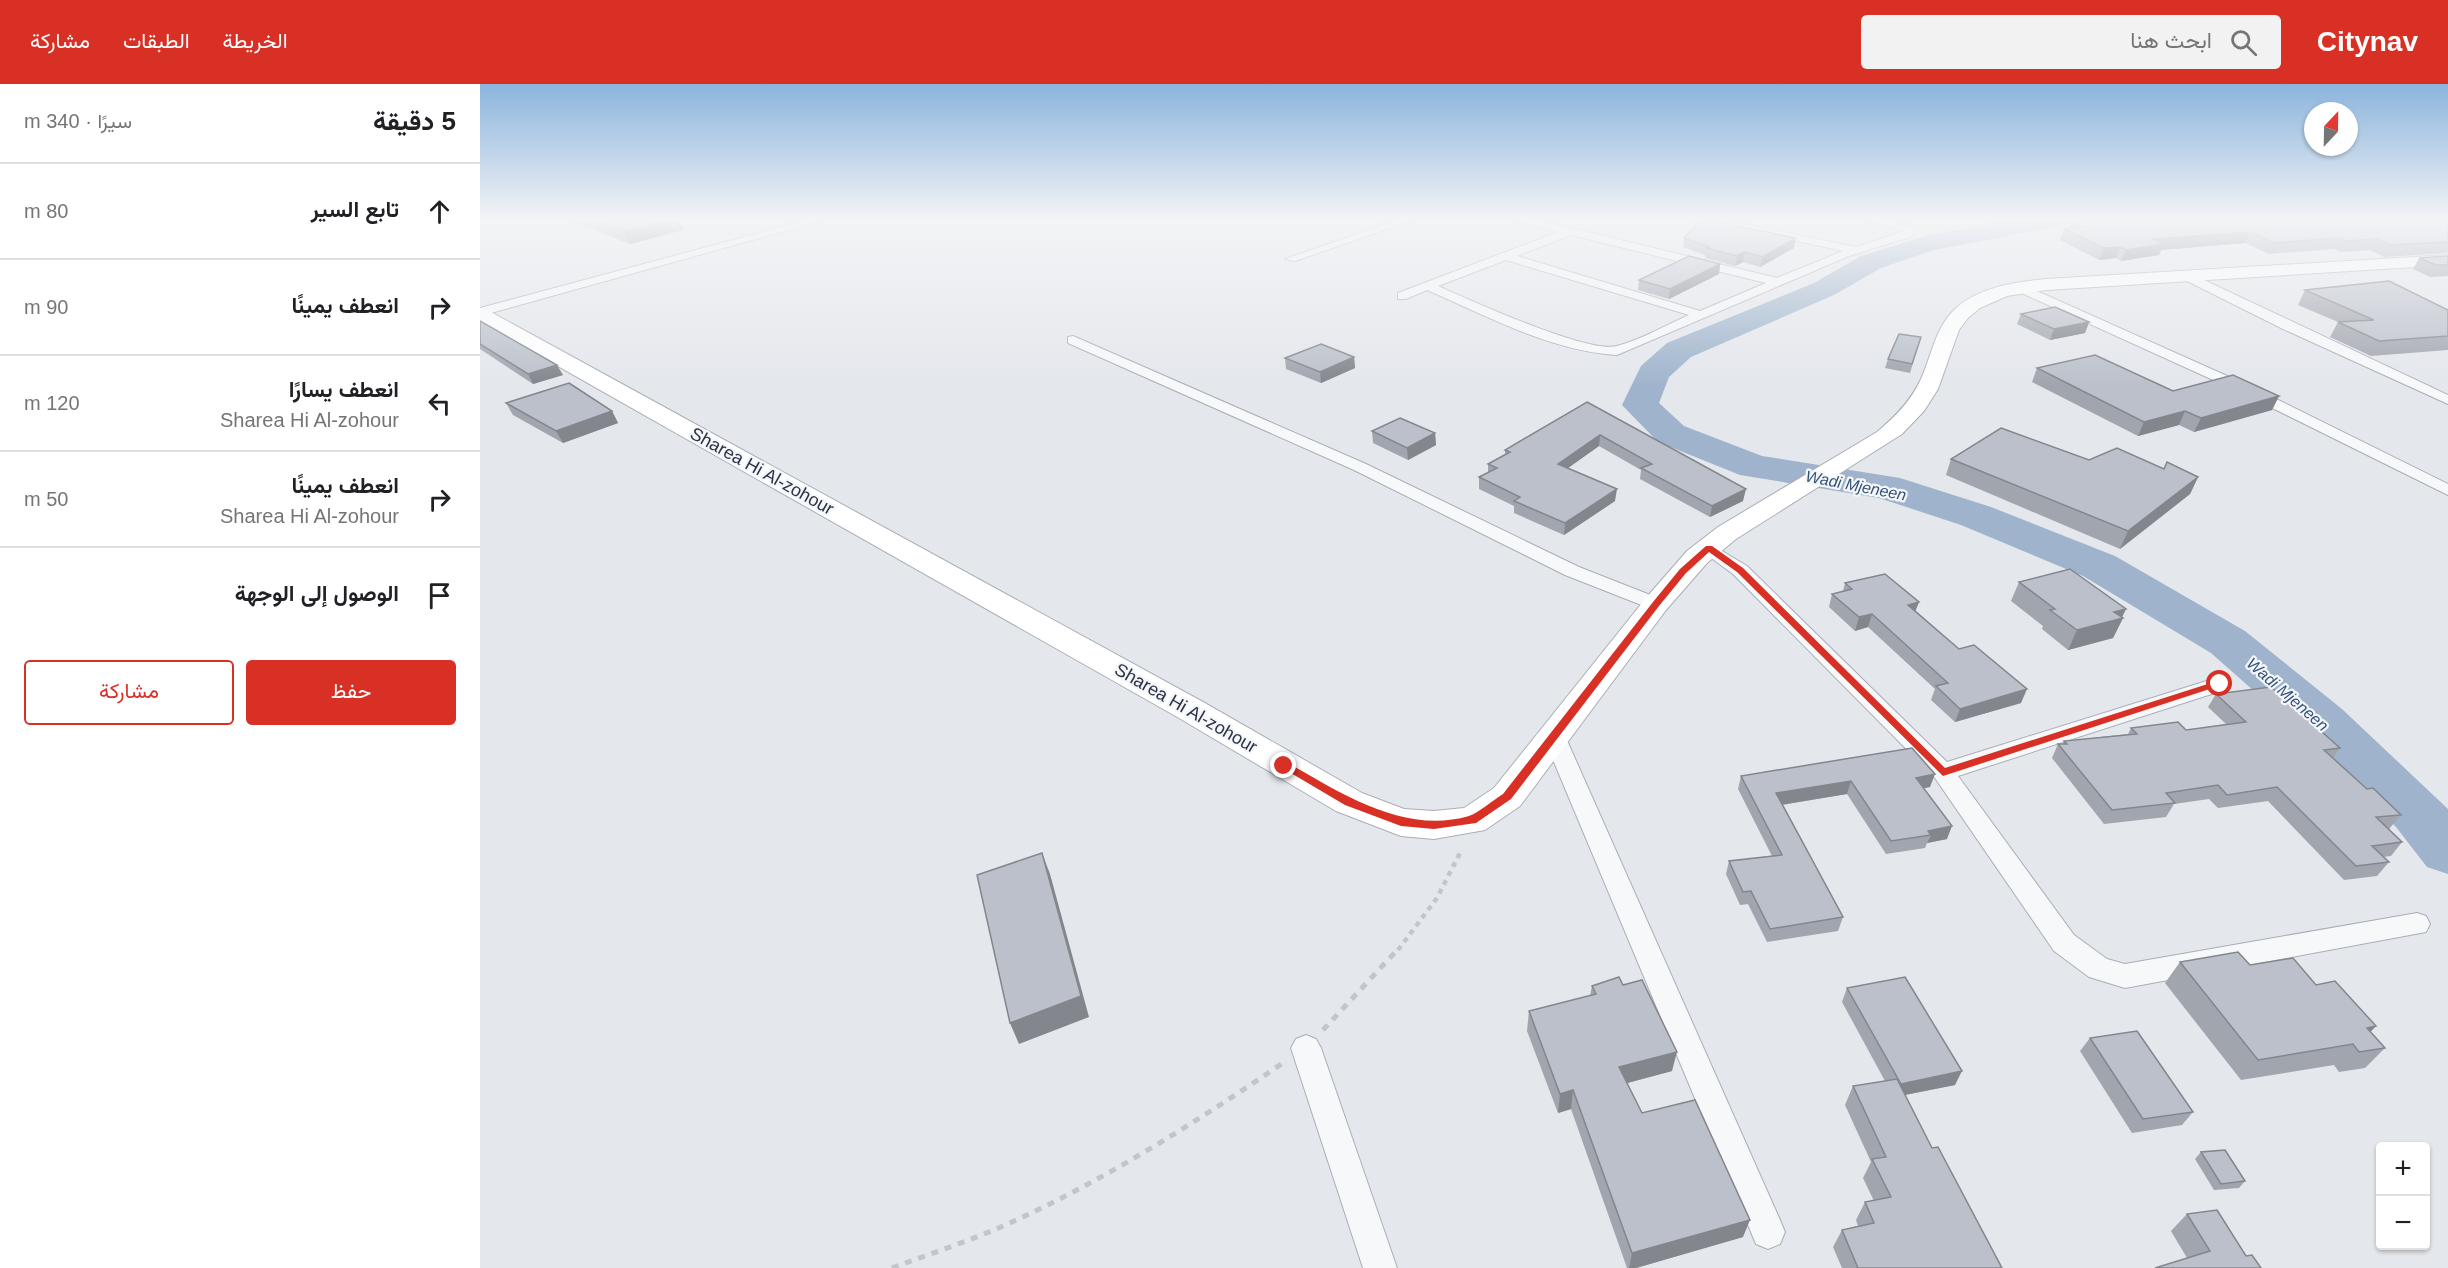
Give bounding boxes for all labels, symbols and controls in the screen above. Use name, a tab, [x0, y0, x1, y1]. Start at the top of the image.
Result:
search box	[1861, 15, 2281, 69]
icon: search	[2227, 26, 2260, 59]
text: Citynav	[2317, 26, 2418, 57]
text: ابحث هنا	[2130, 28, 2212, 53]
text: مشاركة	[30, 29, 90, 52]
text: الطبقات	[123, 29, 190, 52]
text: الخريطة	[223, 29, 288, 52]
north arrow	[2304, 102, 2358, 156]
text: 5 دقيقة	[373, 106, 456, 136]
text: سيرًا · 340 m	[24, 110, 132, 132]
icon: ahead	[423, 195, 456, 228]
text: تابع السير	[311, 197, 399, 222]
text: 80 m	[24, 200, 68, 222]
icon: right	[423, 291, 456, 324]
text: انعطف يمينًا	[291, 293, 399, 318]
text: 90 m	[24, 296, 68, 318]
text: انعطف يسارًا	[289, 377, 399, 402]
icon: left	[423, 387, 456, 420]
text: 120 m	[24, 392, 80, 414]
text: Sharea Hi Al-zohour	[220, 409, 399, 431]
street label: Sharea Hi Al-zohour	[687, 423, 837, 519]
water label: Wadi Mjeneen	[1804, 467, 1908, 504]
text: انعطف يمينًا	[291, 473, 399, 498]
icon: right	[423, 483, 456, 516]
text: 50 m	[24, 488, 68, 510]
text: Sharea Hi Al-zohour	[220, 505, 399, 527]
icon: arrive	[423, 579, 456, 612]
text: الوصول إلى الوجهة	[235, 581, 399, 606]
water label: Wadi Mjeneen	[2244, 655, 2332, 734]
street label: Sharea Hi Al-zohour	[1111, 659, 1261, 757]
button: مشاركة	[24, 660, 234, 725]
button: حفظ	[246, 660, 456, 725]
route start	[2206, 670, 2232, 696]
route end	[1270, 752, 1296, 778]
map controls	[2376, 1142, 2430, 1250]
button: +	[2376, 1142, 2430, 1196]
button: −	[2376, 1196, 2430, 1250]

